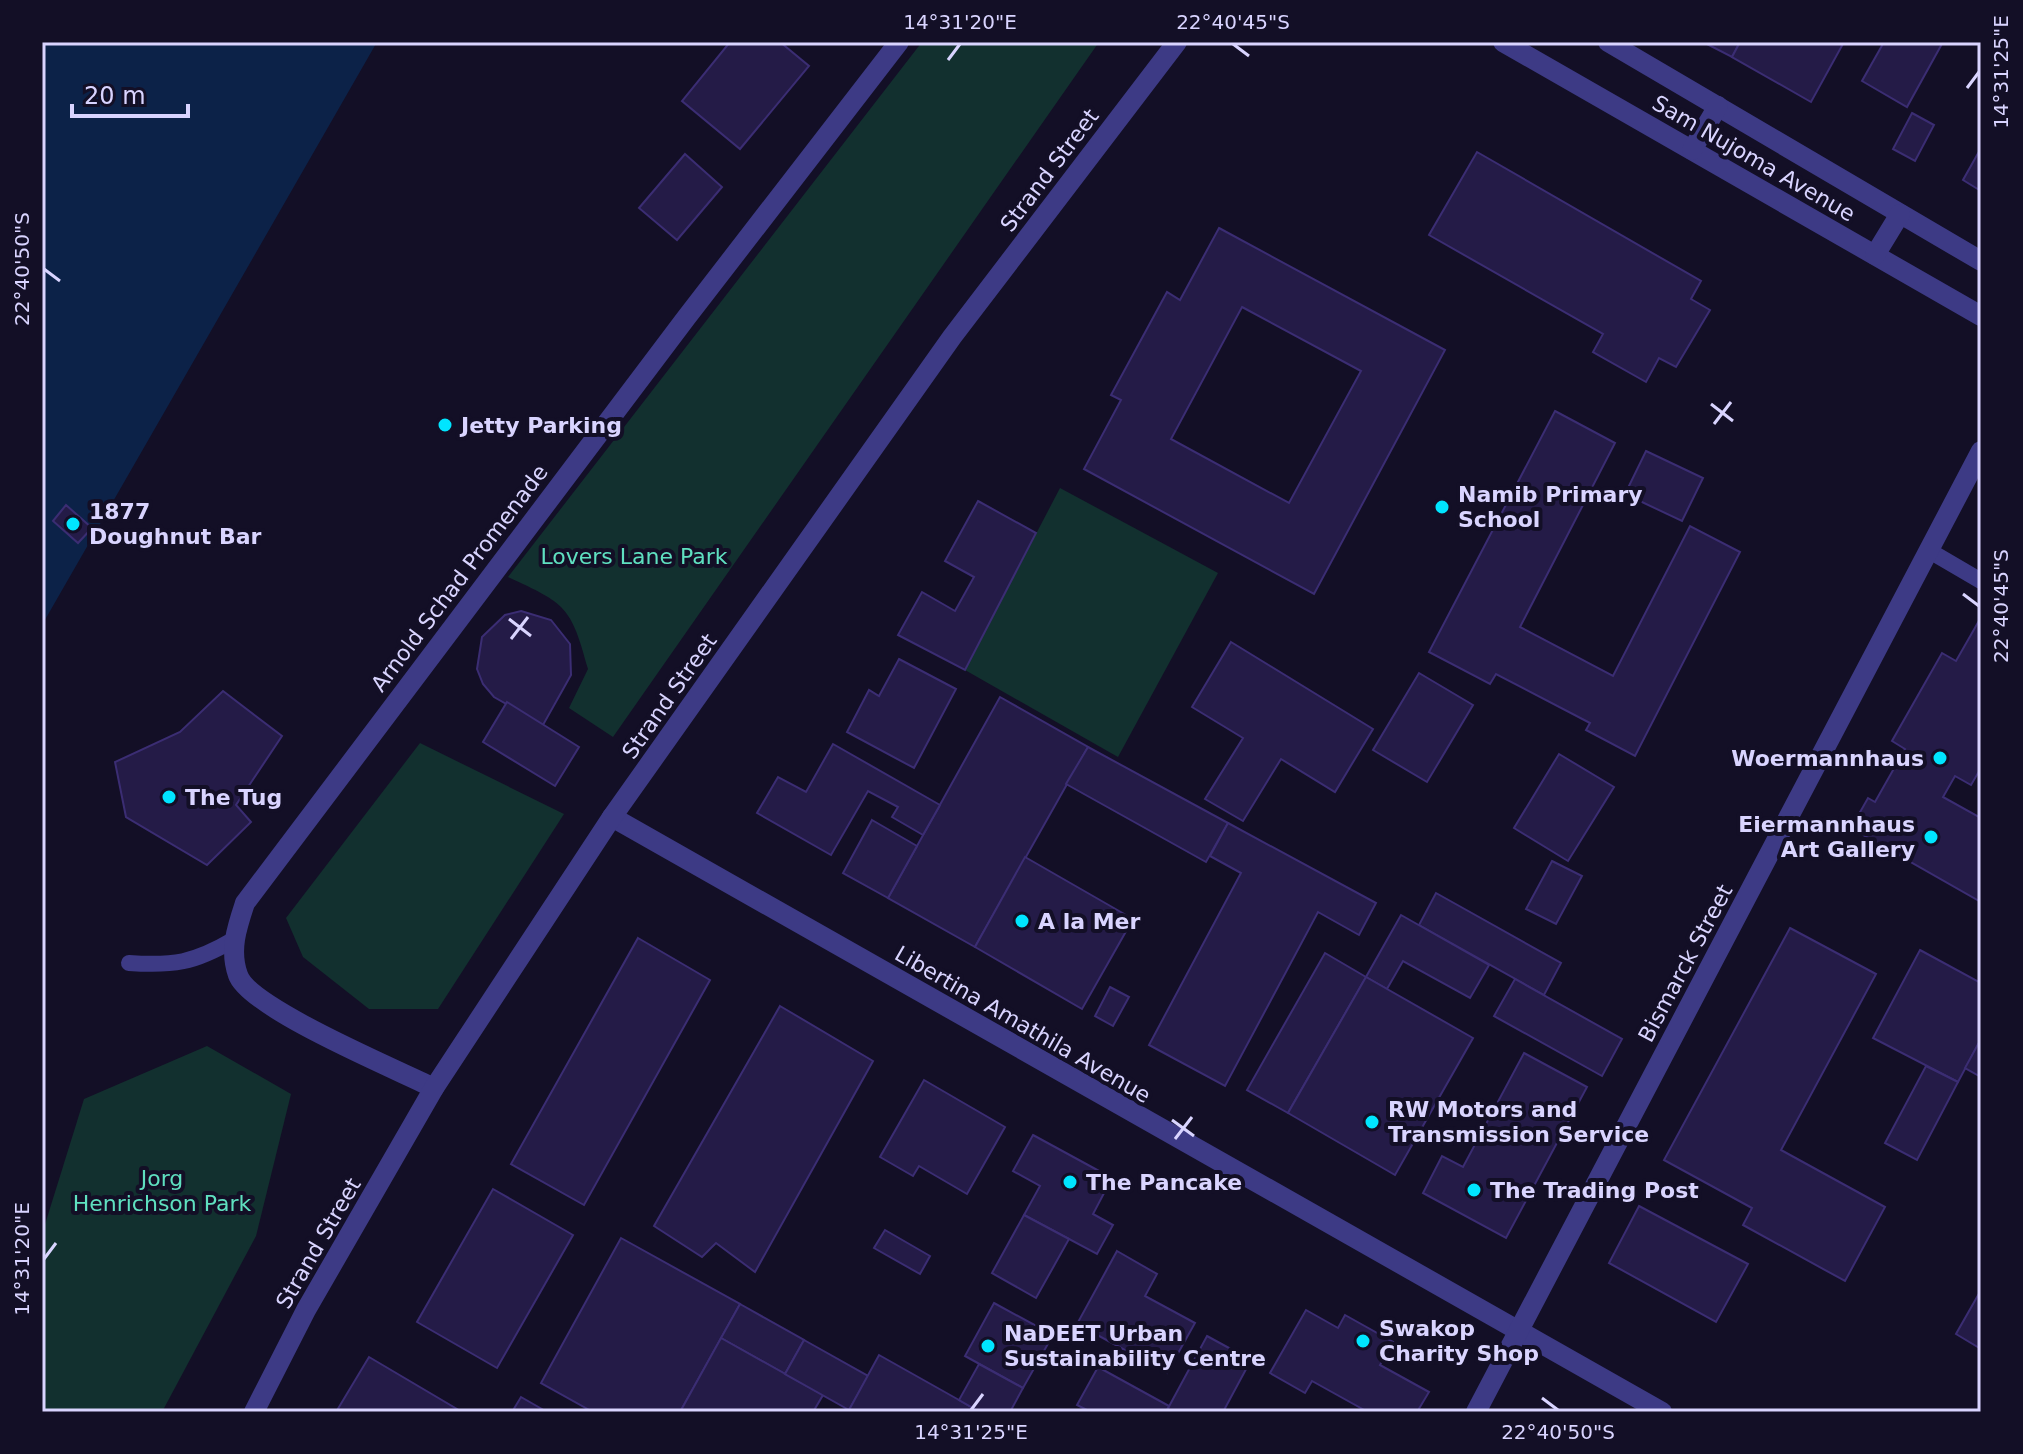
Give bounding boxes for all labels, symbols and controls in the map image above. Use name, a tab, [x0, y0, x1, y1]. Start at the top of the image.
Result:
text: 14°31'20"E	[903, 10, 1017, 34]
text: 22°40'45"S	[1176, 10, 1290, 34]
text: 14°31'25"E	[1989, 15, 2013, 129]
scale bar	[72, 68, 188, 118]
text: 20 m	[84, 82, 146, 110]
street label: Sam Nujoma Avenue	[1648, 90, 1859, 227]
street label: Strand Street	[995, 104, 1104, 236]
text: 22°40'50"S	[10, 212, 34, 326]
place label: Jetty Parking	[459, 413, 622, 438]
marker: Jetty Parking	[436, 416, 454, 434]
street label: Arnold Schad Promenade	[366, 460, 553, 697]
place label: Namib Primary School	[1458, 482, 1643, 532]
marker: Namib Primary School	[1433, 498, 1451, 516]
place label: 1877 Doughnut Bar	[89, 499, 262, 549]
marker: 1877 Doughnut Bar	[64, 515, 82, 533]
park label: Lovers Lane Park	[540, 544, 728, 569]
text: 22°40'45"S	[1989, 549, 2013, 663]
street label: Strand Street	[617, 629, 722, 764]
place label: Woermannhaus	[1731, 746, 1924, 771]
marker: Woermannhaus	[1931, 749, 1949, 767]
place label: The Tug	[185, 785, 282, 810]
marker: The Tug	[160, 788, 178, 806]
place label: Eiermannhaus Art Gallery	[1738, 812, 1915, 862]
marker: Eiermannhaus Art Gallery	[1922, 828, 1940, 846]
street label: Bismarck Street	[1633, 880, 1738, 1046]
place label: A la Mer	[1038, 909, 1141, 934]
marker: A la Mer	[1013, 912, 1031, 930]
street label: Libertina Amathila Avenue	[890, 941, 1155, 1108]
place label: RW Motors and Transmission Service	[1388, 1097, 1649, 1147]
marker: RW Motors and Transmission Service	[1363, 1113, 1381, 1131]
park label: Jorg Henrichson Park	[73, 1166, 252, 1216]
place label: The Pancake	[1086, 1170, 1242, 1195]
street label: Strand Street	[271, 1173, 366, 1313]
marker: The Pancake	[1061, 1173, 1079, 1191]
place label: The Trading Post	[1490, 1178, 1699, 1203]
marker: The Trading Post	[1465, 1181, 1483, 1199]
text: 14°31'20"E	[10, 1202, 34, 1316]
place label: Swakop Charity Shop	[1379, 1316, 1539, 1366]
place label: NaDEET Urban Sustainability Centre	[1004, 1321, 1266, 1371]
marker: Swakop Charity Shop	[1354, 1332, 1372, 1350]
marker: NaDEET Urban Sustainability Centre	[979, 1337, 997, 1355]
text: 14°31'25"E	[914, 1420, 1028, 1444]
text: 22°40'50"S	[1501, 1420, 1615, 1444]

